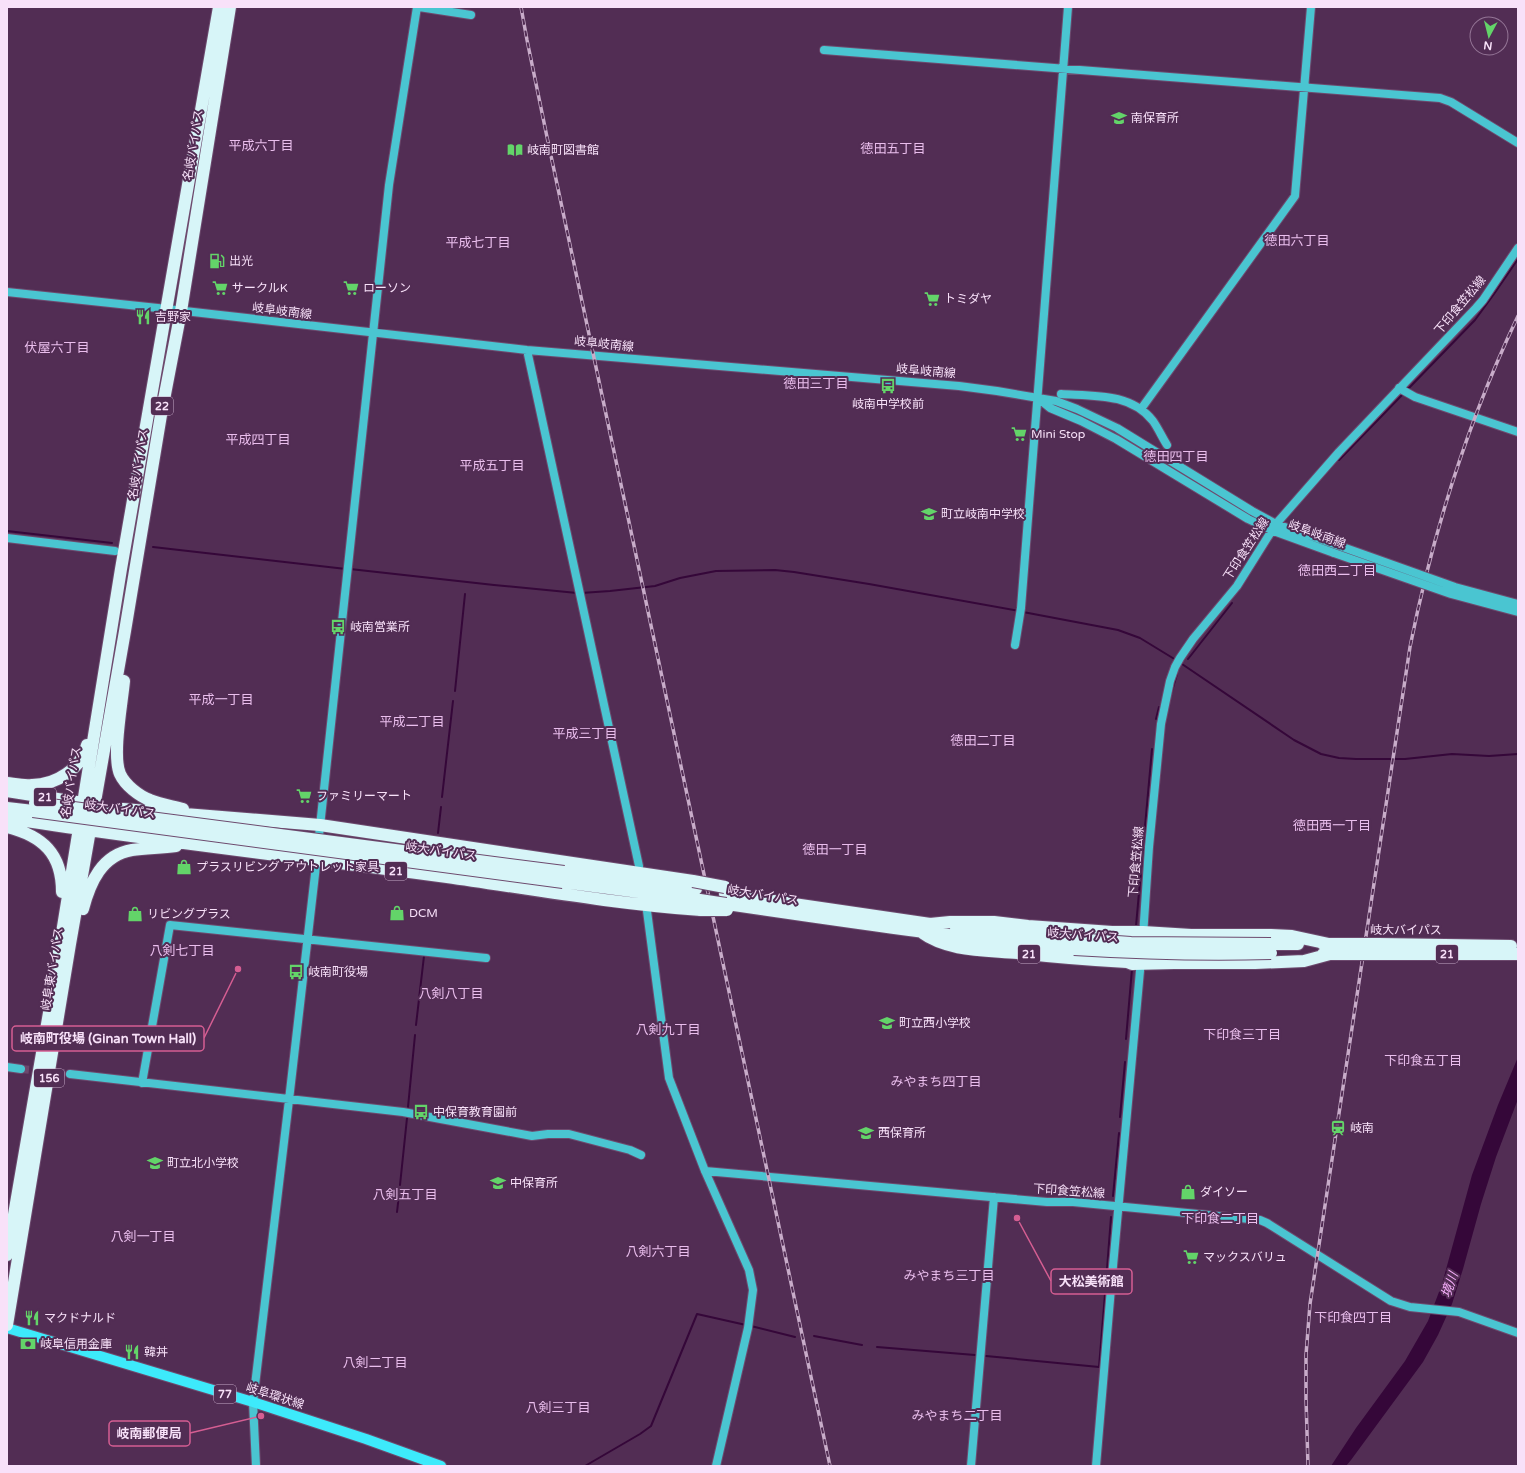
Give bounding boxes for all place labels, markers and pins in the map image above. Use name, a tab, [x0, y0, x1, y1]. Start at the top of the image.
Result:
school or university icon: 南保育所	[1110, 109, 1128, 127]
place label: 南保育所	[1131, 111, 1179, 125]
library icon: 岐南町図書館	[506, 141, 524, 159]
place label: 岐南町図書館	[527, 143, 599, 157]
fuel station icon: 出光	[208, 252, 226, 270]
place label: 出光	[229, 254, 253, 268]
supermarket icon: サークルK	[211, 279, 229, 297]
supermarket icon: ローソン	[342, 279, 360, 297]
place label: サークルK	[232, 281, 288, 295]
place label: ローソン	[363, 281, 411, 295]
supermarket icon: トミダヤ	[923, 290, 941, 308]
place label: トミダヤ	[944, 292, 992, 306]
restaurant icon: 吉野家	[134, 308, 152, 326]
place label: 吉野家	[155, 310, 191, 324]
bus stop icon: 岐南中学校前	[879, 377, 897, 395]
place label: 岐南中学校前	[852, 397, 924, 411]
supermarket icon: Mini Stop	[1010, 425, 1028, 443]
place label: Mini Stop	[1031, 427, 1085, 441]
school or university icon: 町立岐南中学校	[920, 505, 938, 523]
place label: 町立岐南中学校	[941, 507, 1025, 521]
bus stop icon: 岐南営業所	[329, 618, 347, 636]
place label: 岐南営業所	[350, 620, 410, 634]
supermarket icon: ファミリーマート	[295, 787, 313, 805]
place label: ファミリーマート	[316, 789, 412, 803]
shop icon: プラスリビング アウトレット家具	[175, 858, 193, 876]
place label: プラスリビング アウトレット家具	[196, 860, 379, 874]
shop icon: DCM	[388, 904, 406, 922]
shop icon: リビングプラス	[126, 905, 144, 923]
place label: DCM	[409, 906, 438, 920]
place label: リビングプラス	[147, 907, 231, 921]
bus stop icon: 岐南町役場	[287, 963, 305, 981]
place label: 岐南町役場	[308, 965, 368, 979]
school or university icon: 町立西小学校	[878, 1014, 896, 1032]
place label: 町立西小学校	[899, 1016, 971, 1030]
callout: 岐南町役場 (Ginan Town Hall)	[12, 1026, 204, 1051]
bus stop icon: 中保育教育園前	[412, 1103, 430, 1121]
place label: 中保育教育園前	[433, 1105, 517, 1119]
station icon: 岐南	[1329, 1119, 1347, 1137]
place label: 岐南	[1350, 1121, 1374, 1135]
school or university icon: 西保育所	[857, 1124, 875, 1142]
place label: 西保育所	[878, 1126, 926, 1140]
school or university icon: 町立北小学校	[146, 1154, 164, 1172]
place label: 町立北小学校	[167, 1156, 239, 1170]
school or university icon: 中保育所	[489, 1174, 507, 1192]
place label: 中保育所	[510, 1176, 558, 1190]
shop icon: ダイソー	[1179, 1183, 1197, 1201]
place label: ダイソー	[1200, 1185, 1248, 1199]
supermarket icon: マックスバリュ	[1182, 1248, 1200, 1266]
place label: マックスバリュ	[1203, 1250, 1287, 1264]
callout: 大松美術館	[1051, 1269, 1132, 1294]
restaurant icon: マクドナルド	[23, 1309, 41, 1327]
place label: マクドナルド	[44, 1311, 116, 1325]
bank icon: 岐阜信用金庫	[19, 1335, 37, 1353]
place label: 岐阜信用金庫	[40, 1337, 112, 1351]
restaurant icon: 韓丼	[123, 1343, 141, 1361]
place label: 韓丼	[144, 1345, 168, 1359]
callout: 岐南郵便局	[109, 1421, 190, 1446]

